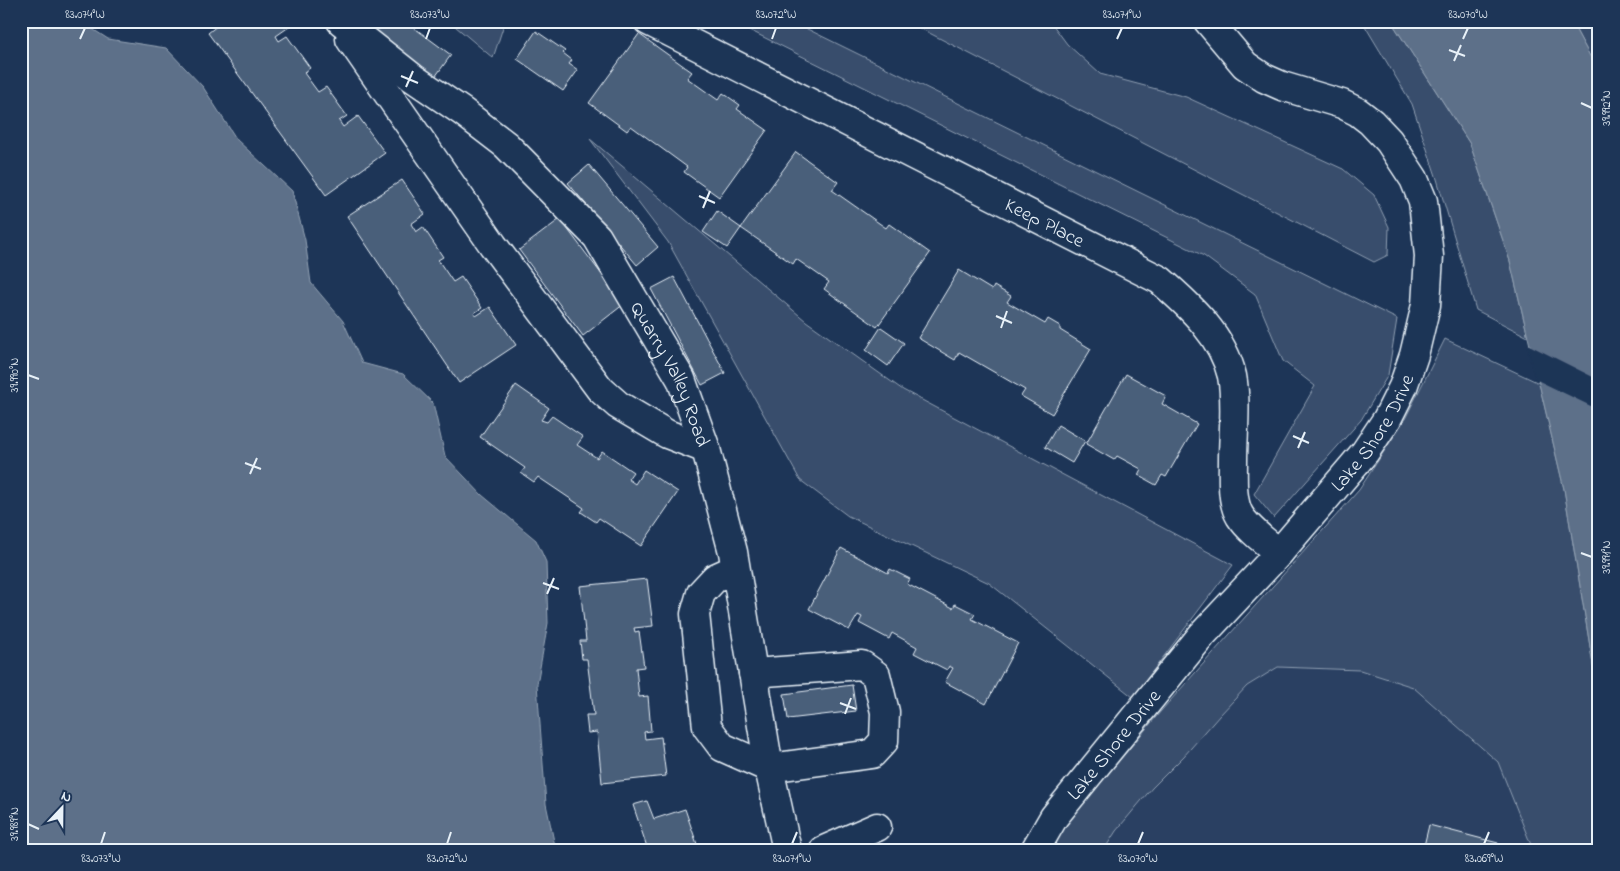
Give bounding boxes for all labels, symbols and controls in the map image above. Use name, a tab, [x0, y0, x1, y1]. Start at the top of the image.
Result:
text: 83.074°W	[65, 6, 105, 24]
text: 83.073°W	[410, 6, 450, 24]
text: 83.072°W	[756, 6, 796, 24]
text: 83.071°W	[1103, 6, 1141, 24]
text: 83.070°W	[1448, 6, 1488, 24]
text: 39.992°N	[1598, 90, 1616, 126]
street label: Keep Place	[999, 192, 1089, 256]
street label: Quarry Valley Road	[621, 297, 716, 451]
text: 39.990°N	[6, 358, 24, 392]
street label: Lake Shore Drive	[1325, 371, 1423, 499]
text: 39.991°N	[1598, 540, 1616, 574]
street label: Lake Shore Drive	[1061, 684, 1169, 807]
north arrow	[38, 784, 88, 834]
text: N	[58, 786, 75, 809]
text: 39.989°N	[6, 807, 24, 841]
text: 83.073°W	[81, 850, 121, 868]
text: 83.072°W	[427, 850, 467, 868]
text: 83.071°W	[773, 850, 811, 868]
text: 83.070°W	[1118, 850, 1158, 868]
text: 83.069°W	[1465, 850, 1503, 868]

